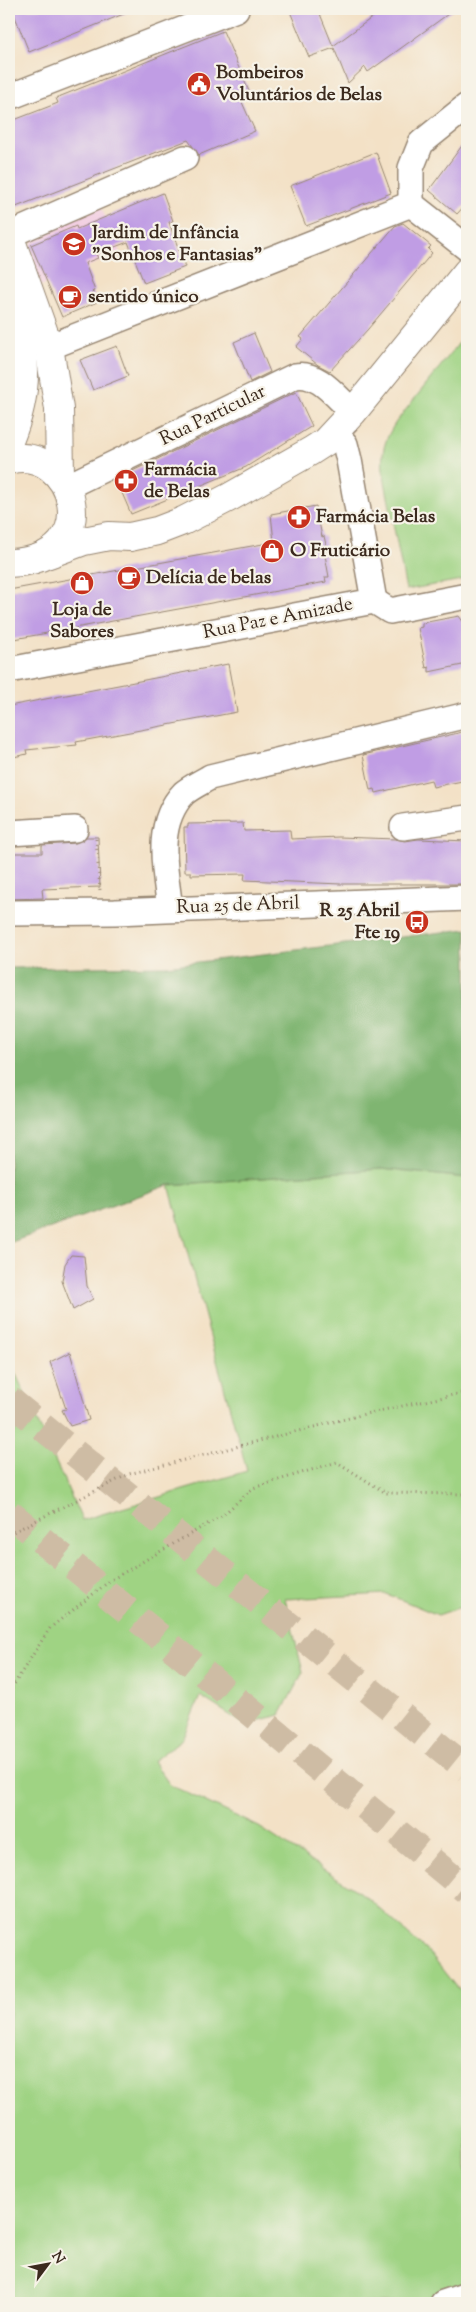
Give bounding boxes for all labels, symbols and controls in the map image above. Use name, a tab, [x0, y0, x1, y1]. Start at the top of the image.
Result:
place label: Bombeiros Voluntários de Belas	[216, 60, 382, 109]
public building icon: Bombeiros Voluntários de Belas	[186, 71, 212, 97]
place label: Jardim de Infância "Sonhos e Fantasias"	[90, 220, 263, 269]
school or university icon: Jardim de Infância "Sonhos e Fantasias"	[61, 231, 87, 257]
cafe icon: sentido único	[57, 284, 83, 310]
place label: sentido único	[88, 284, 199, 311]
street label: Rua Particular	[155, 379, 271, 453]
place label: Farmácia de Belas	[144, 457, 217, 506]
pharmacy icon: Farmácia de Belas	[113, 468, 139, 494]
pharmacy icon: Farmácia Belas	[286, 504, 312, 530]
place label: Farmácia Belas	[316, 504, 436, 531]
shop icon: O Fruticário	[259, 538, 285, 564]
place label: O Fruticário	[290, 538, 391, 565]
cafe icon: Delícia de belas	[116, 565, 142, 591]
place label: Delícia de belas	[146, 565, 272, 592]
shop icon: Loja de Sabores	[69, 570, 95, 596]
street label: Rua Paz e Amizade	[201, 591, 355, 647]
place label: Loja de Sabores	[50, 597, 115, 646]
street label: Rua 25 de Abril	[176, 890, 300, 922]
place label: R 25 Abril Fte 19	[319, 898, 401, 947]
bus stop icon: R 25 Abril Fte 19	[404, 909, 430, 935]
north arrow	[22, 2240, 72, 2290]
text: N	[46, 2248, 69, 2268]

